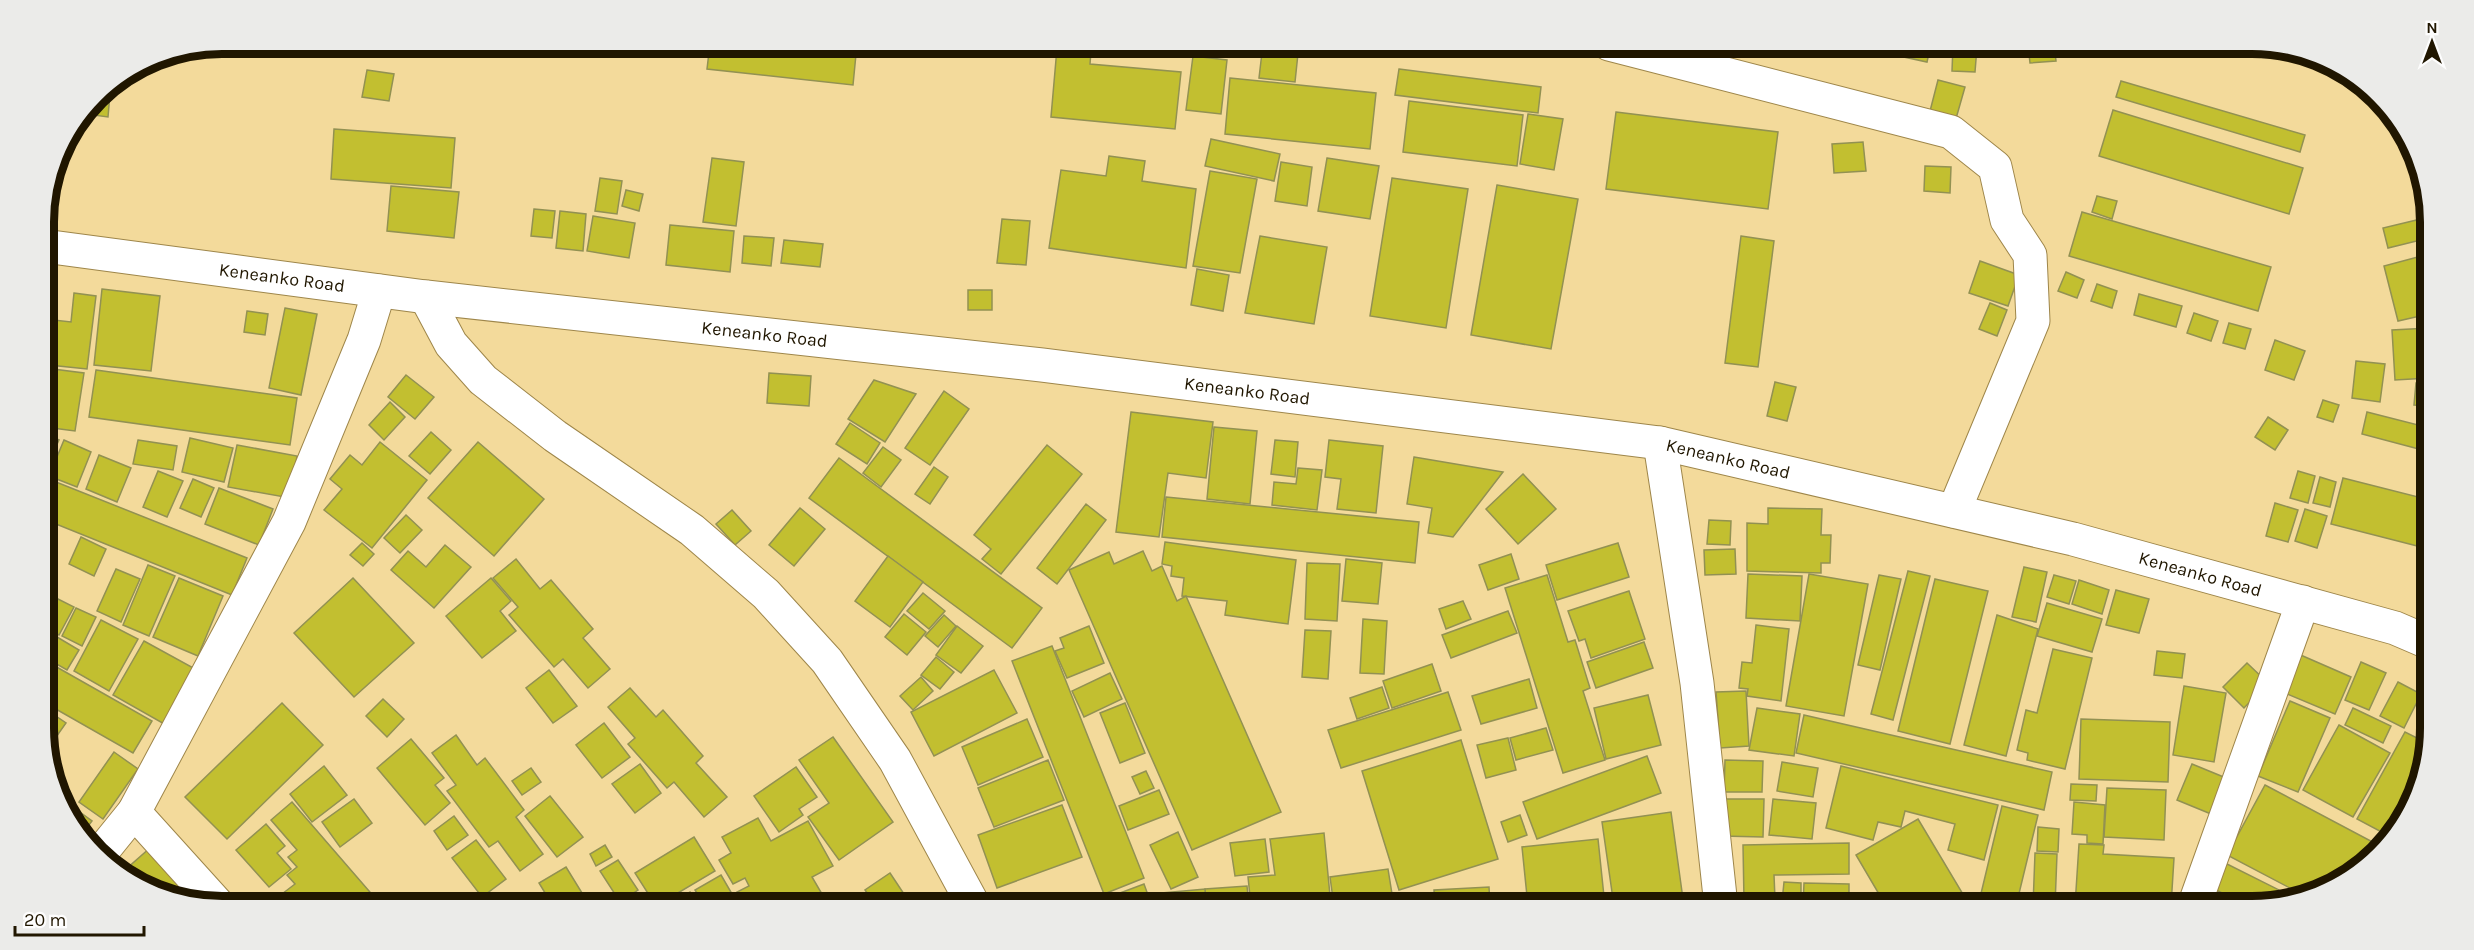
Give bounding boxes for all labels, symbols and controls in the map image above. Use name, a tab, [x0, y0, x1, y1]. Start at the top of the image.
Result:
north arrow	[2402, 12, 2462, 72]
text: N	[2426, 18, 2438, 37]
street label: Keneanko Road	[218, 258, 346, 297]
street label: Keneanko Road	[700, 316, 829, 352]
street label: Keneanko Road	[1183, 372, 1312, 410]
street label: Keneanko Road	[1664, 434, 1792, 484]
street label: Keneanko Road	[2136, 547, 2264, 602]
scale bar	[15, 899, 144, 937]
text: 20 m	[24, 909, 66, 931]

